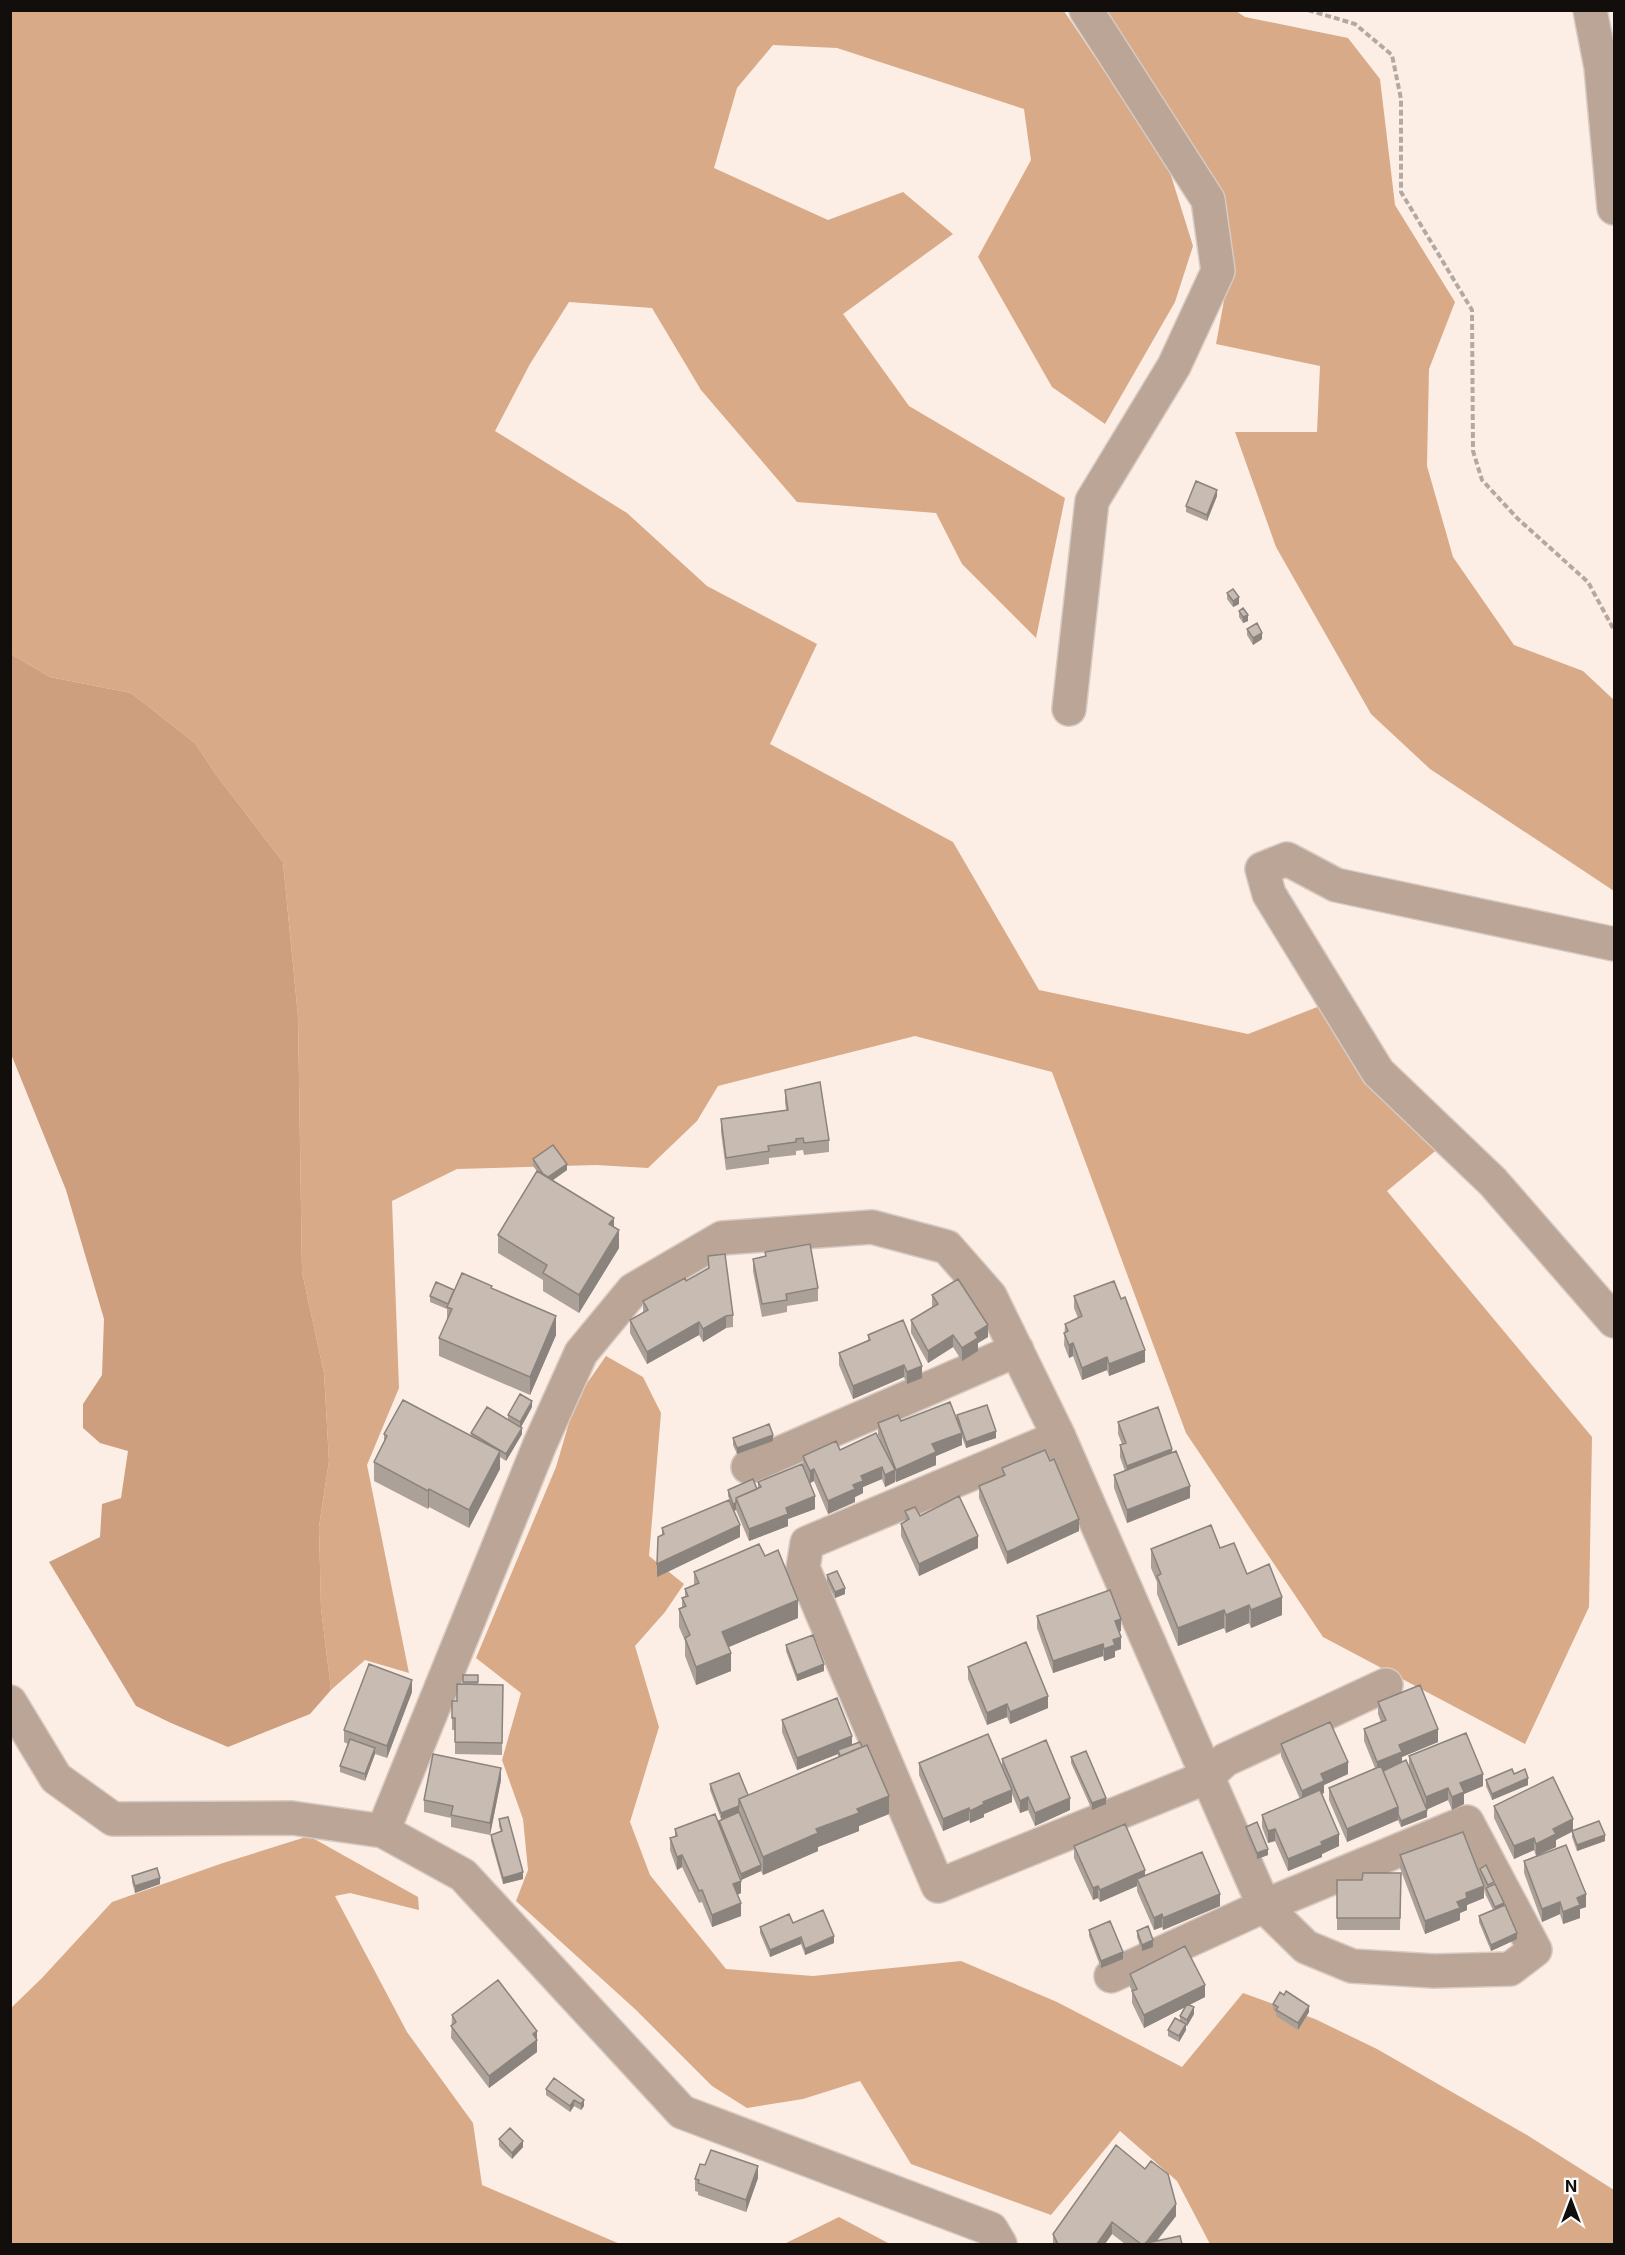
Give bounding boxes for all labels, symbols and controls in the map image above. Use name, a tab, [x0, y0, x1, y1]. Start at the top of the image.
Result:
north arrow	[1541, 2171, 1601, 2231]
text: N	[1565, 2176, 1577, 2196]

